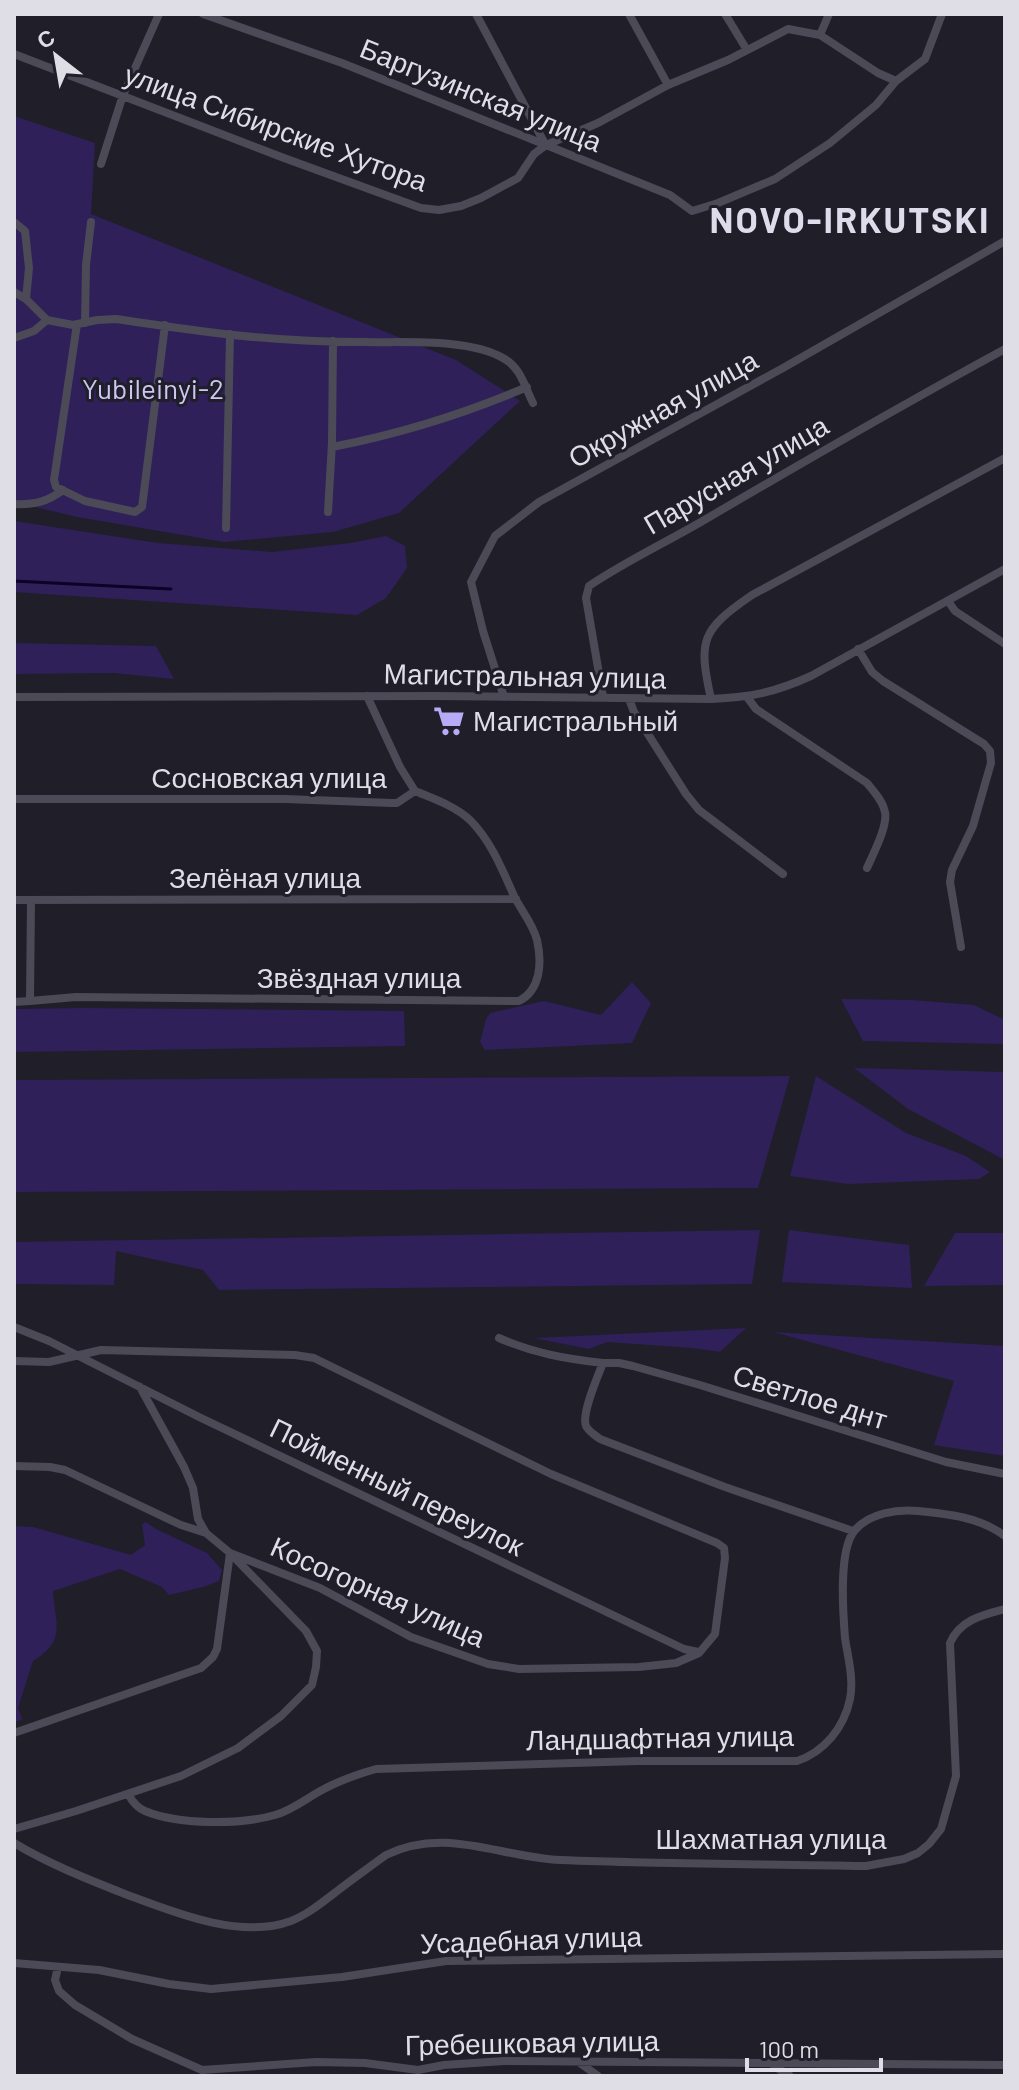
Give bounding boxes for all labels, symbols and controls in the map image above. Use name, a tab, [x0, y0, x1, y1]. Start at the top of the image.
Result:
north arrow	[16, 16, 96, 96]
text: С	[32, 23, 59, 53]
street label: Баргузинская улица	[355, 30, 608, 158]
street label: улица Сибирские Хутора	[120, 56, 433, 198]
district label: NOVO-IRKUTSKI	[709, 197, 991, 240]
street label: Окружная улица	[562, 342, 763, 474]
park label: Yubileinyi-2	[82, 371, 224, 405]
street label: Парусная улица	[637, 407, 834, 541]
street label: Магистральная улица	[383, 656, 667, 694]
place label: Магистральный	[473, 703, 678, 737]
supermarket icon: Магистральный	[432, 704, 466, 738]
street label: Сосновская улица	[151, 760, 387, 794]
street label: Зелёная улица	[169, 860, 362, 894]
street label: Звёздная улица	[257, 960, 462, 994]
street label: Светлое днт	[729, 1356, 892, 1436]
street label: Пойменный переулок	[265, 1410, 530, 1563]
street label: Косогорная улица	[266, 1529, 491, 1654]
street label: Ландшафтная улица	[526, 1718, 795, 1756]
street label: Шахматная улица	[655, 1821, 887, 1855]
street label: Усадебная улица	[419, 1918, 643, 1960]
scale bar	[747, 2022, 881, 2072]
street label: Гребешковая улица	[405, 2023, 660, 2061]
text: 100 m	[759, 2034, 819, 2063]

